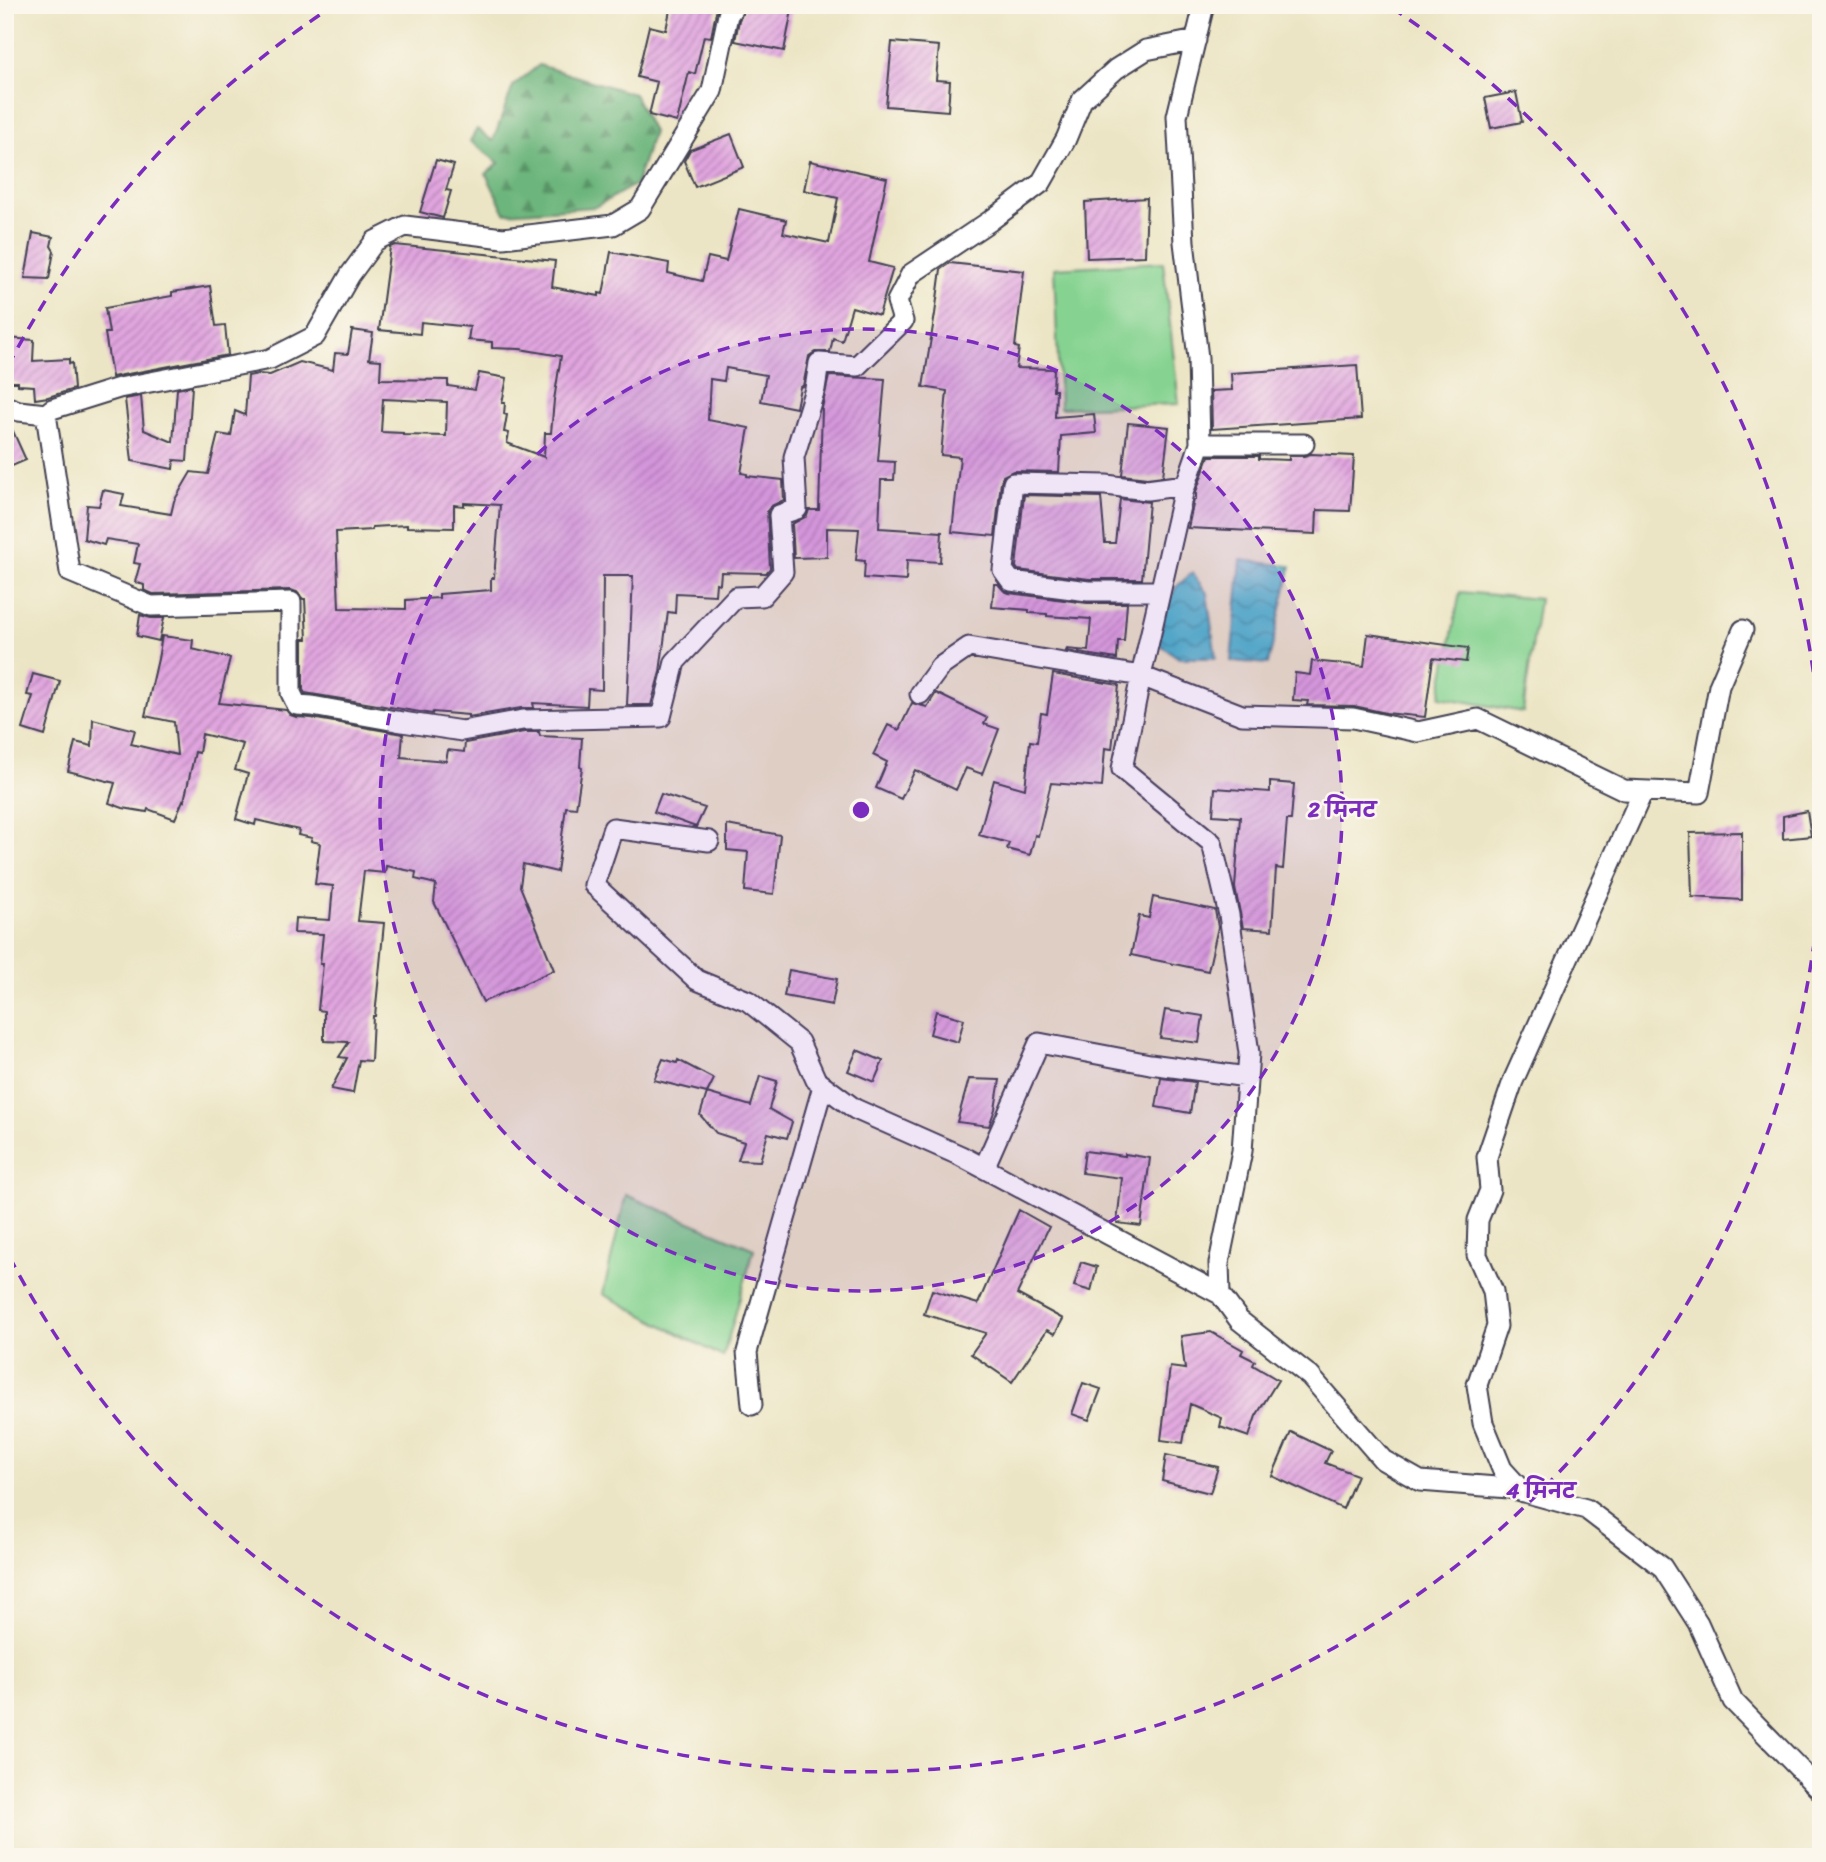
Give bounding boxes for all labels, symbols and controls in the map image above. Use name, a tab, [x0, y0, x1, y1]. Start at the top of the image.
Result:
text: 2 मिनट	[1307, 791, 1379, 829]
centre of rings	[849, 798, 873, 822]
text: 4 मिनट	[1505, 1472, 1578, 1510]

